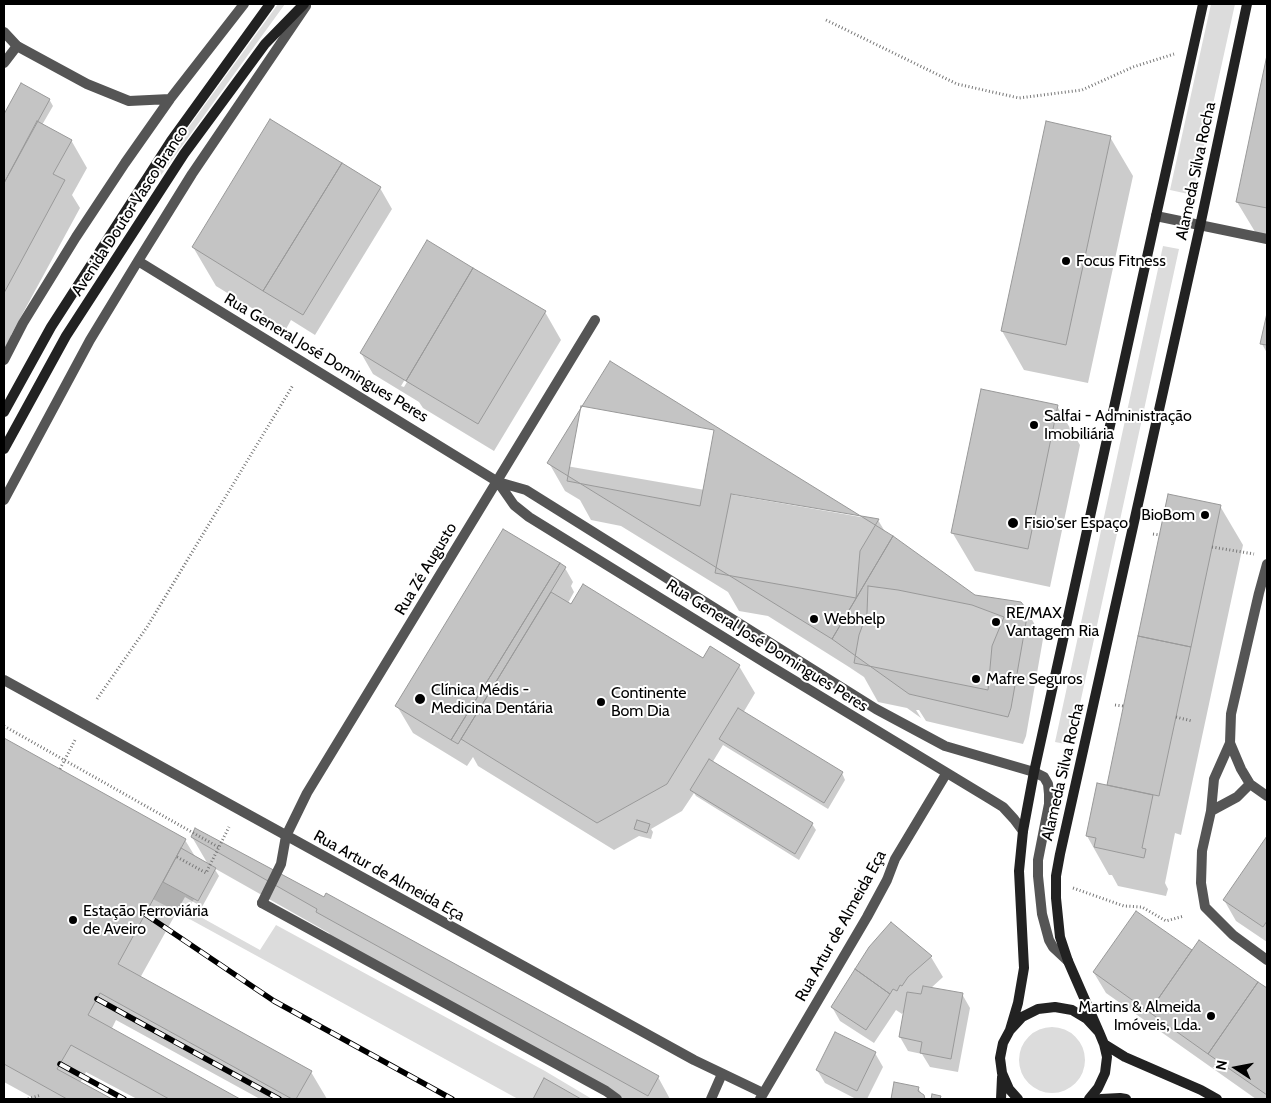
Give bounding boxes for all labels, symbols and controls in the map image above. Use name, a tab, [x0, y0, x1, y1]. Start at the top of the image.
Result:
street label: Alameda Silva Rocha	[1172, 100, 1220, 242]
street label: Avenida Doutor Vasco Branco	[68, 122, 192, 300]
place label: Focus Fitness	[1076, 251, 1166, 271]
marker: Focus Fitness	[1060, 255, 1072, 267]
street label: Rua General José Domingues Peres	[221, 289, 431, 427]
place label: Salfai - Administração Imobiliária	[1044, 406, 1192, 444]
marker: Salfai - Administração Imobiliária	[1028, 419, 1040, 431]
place label: BioBom	[1141, 505, 1195, 525]
marker: BioBom	[1199, 509, 1211, 521]
place label: Fisio'ser Espaço	[1024, 513, 1128, 533]
marker: Fisio'ser Espaço	[1006, 516, 1020, 530]
street label: Rua Zé Augusto	[391, 519, 461, 619]
street label: Rua General José Domingues Peres	[662, 576, 872, 716]
place label: RE/MAX Vantagem Ria	[1006, 603, 1099, 641]
place label: Webhelp	[824, 609, 885, 629]
marker: Webhelp	[808, 613, 820, 625]
marker: RE/MAX Vantagem Ria	[990, 616, 1002, 628]
place label: Mafre Seguros	[986, 669, 1083, 689]
marker: Mafre Seguros	[970, 673, 982, 685]
place label: Clínica Médis - Medicina Dentária	[431, 680, 553, 718]
place label: Continente Bom Dia	[611, 683, 687, 721]
marker: Clínica Médis - Medicina Dentária	[413, 692, 427, 706]
marker: Continente Bom Dia	[595, 696, 607, 708]
street label: Alameda Silva Rocha	[1038, 701, 1088, 843]
street label: Rua Artur de Almeida Eça	[310, 826, 468, 926]
street label: Rua Artur de Almeida Eça	[791, 847, 891, 1005]
place label: Estação Ferroviária de Aveiro	[83, 901, 208, 939]
marker: Estação Ferroviária de Aveiro	[67, 914, 79, 926]
place label: Martins & Almeida Imóveis, Lda.	[1078, 997, 1201, 1035]
marker: Martins & Almeida Imóveis, Lda.	[1205, 1010, 1217, 1022]
north arrow	[1211, 1043, 1261, 1093]
text: N	[1211, 1059, 1231, 1072]

